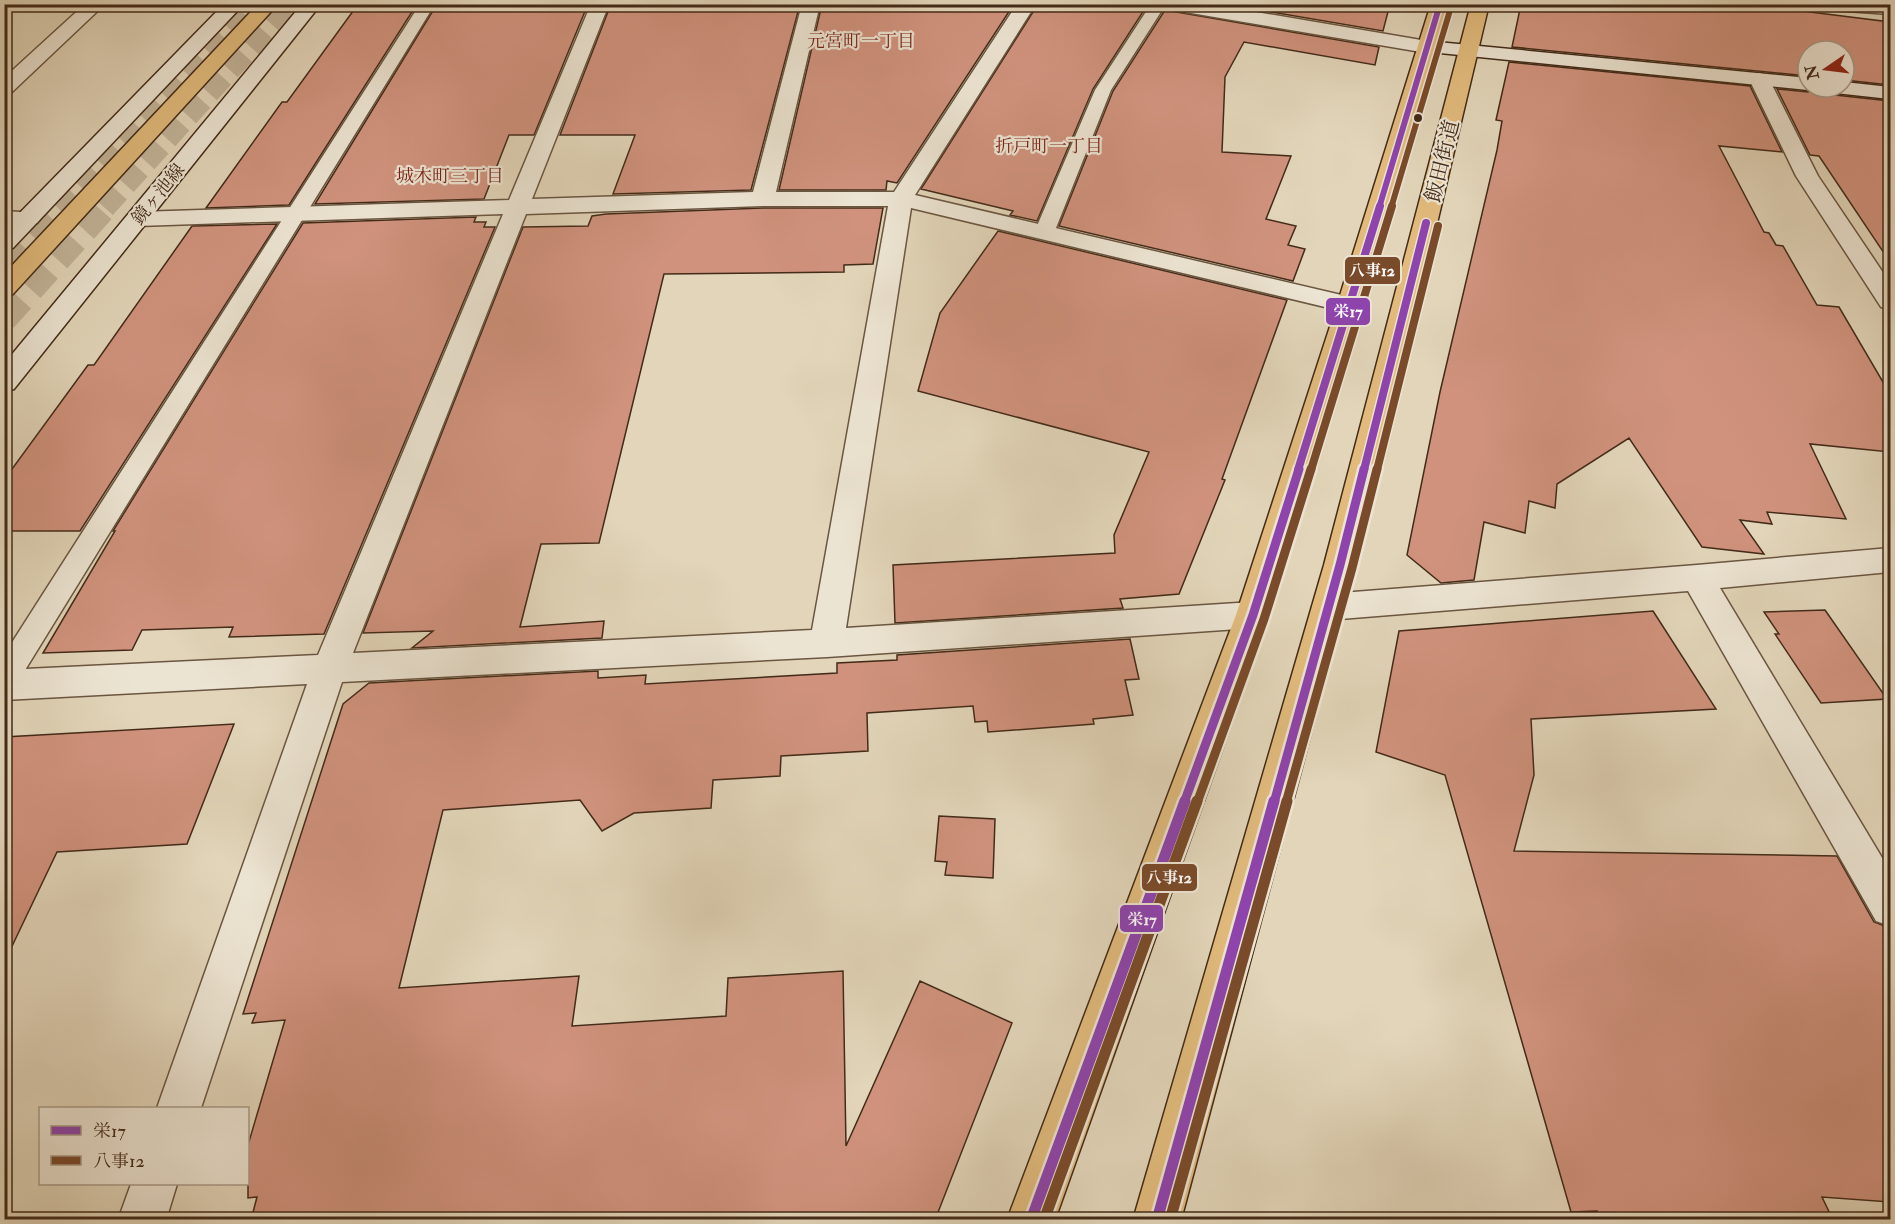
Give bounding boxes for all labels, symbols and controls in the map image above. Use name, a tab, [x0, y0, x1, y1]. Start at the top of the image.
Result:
district label: 元宮町一丁目	[807, 30, 915, 53]
north arrow	[1796, 39, 1856, 99]
text: N	[1801, 62, 1824, 83]
unlabelled marker	[1412, 112, 1424, 124]
street label: 飯田街道	[1419, 117, 1466, 205]
district label: 折戸町一丁目	[995, 135, 1103, 158]
street label: 鏡ヶ池線	[127, 159, 190, 230]
district label: 城木町三丁目	[396, 165, 504, 188]
line badge: 八事12	[1344, 256, 1401, 285]
text: 八事12	[1349, 261, 1395, 281]
line badge: 栄17	[1325, 297, 1371, 326]
text: 栄17	[1333, 302, 1363, 322]
line badge: 八事12	[1141, 863, 1198, 892]
text: 八事12	[1146, 868, 1192, 888]
line badge: 栄17	[1119, 904, 1164, 933]
text: 栄17	[1127, 910, 1157, 930]
legend	[39, 1107, 249, 1185]
text: 栄17	[93, 1120, 126, 1143]
text: 八事12	[93, 1150, 145, 1173]

